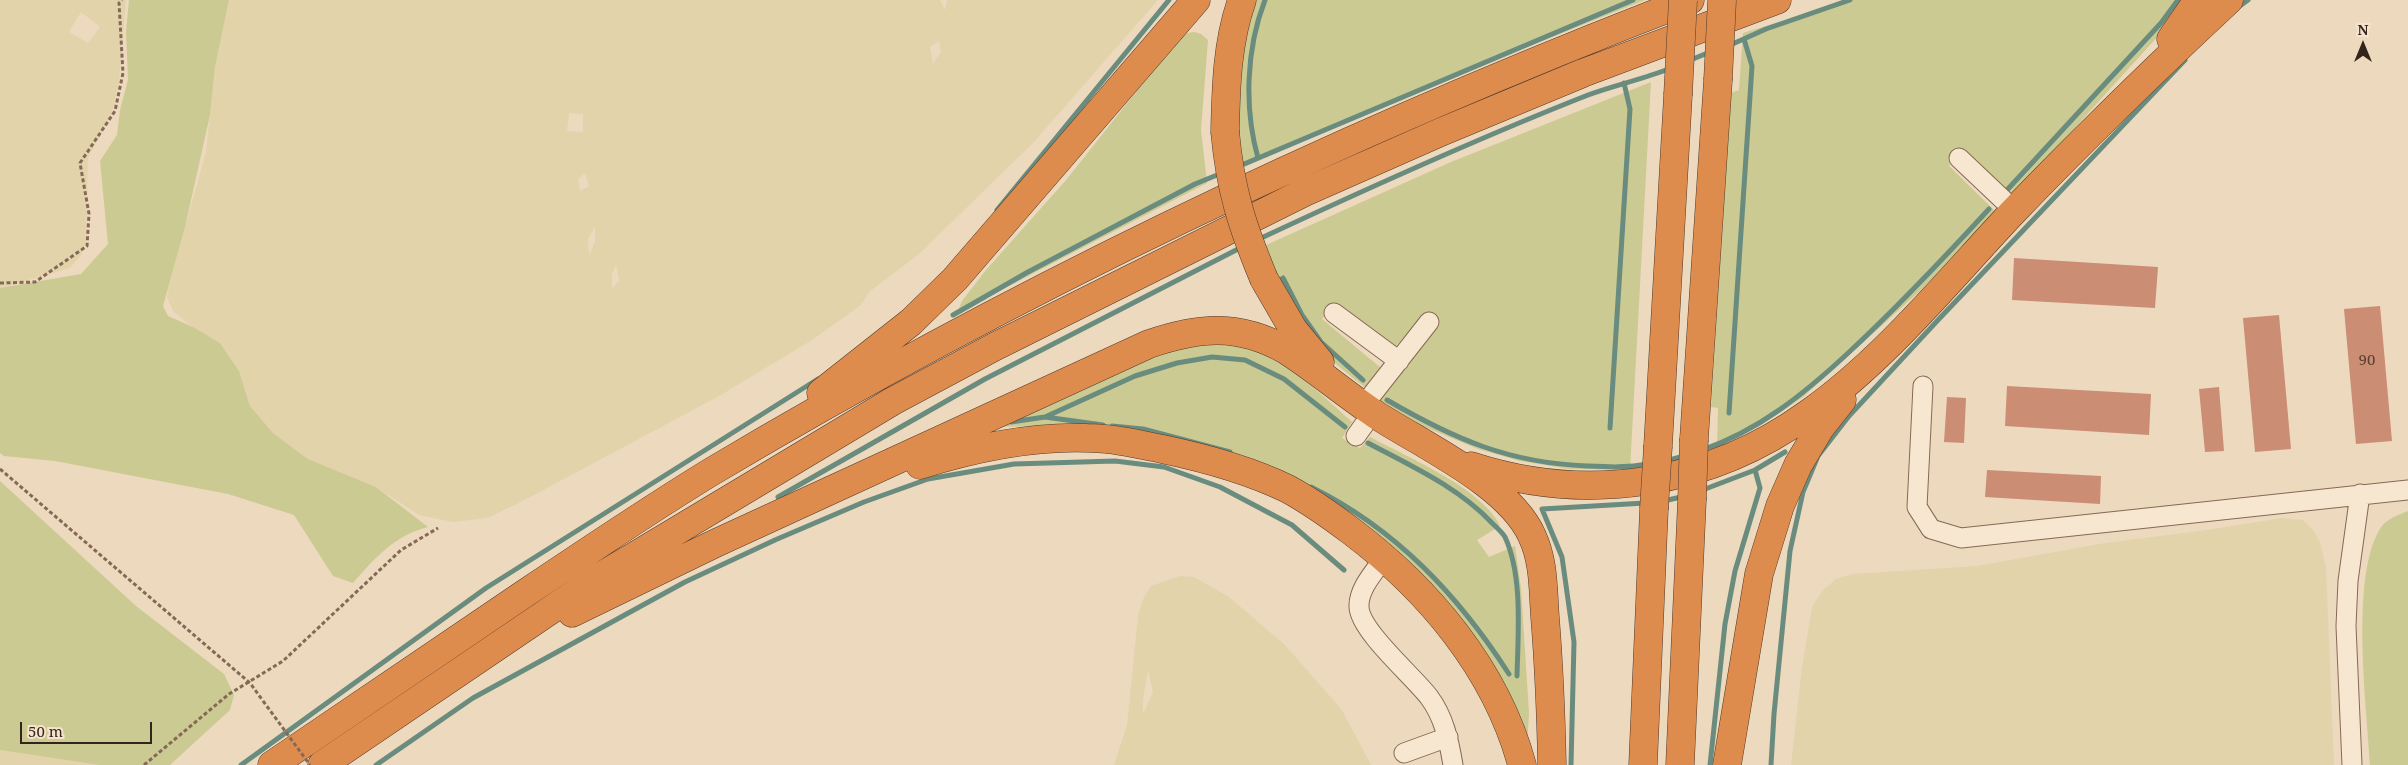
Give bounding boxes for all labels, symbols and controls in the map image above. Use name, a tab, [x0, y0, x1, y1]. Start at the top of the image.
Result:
north arrow	[2338, 20, 2388, 70]
text: N	[2357, 20, 2369, 39]
house number: 90	[2359, 352, 2375, 370]
scale bar	[22, 712, 155, 744]
text: 50 m	[28, 721, 63, 741]

